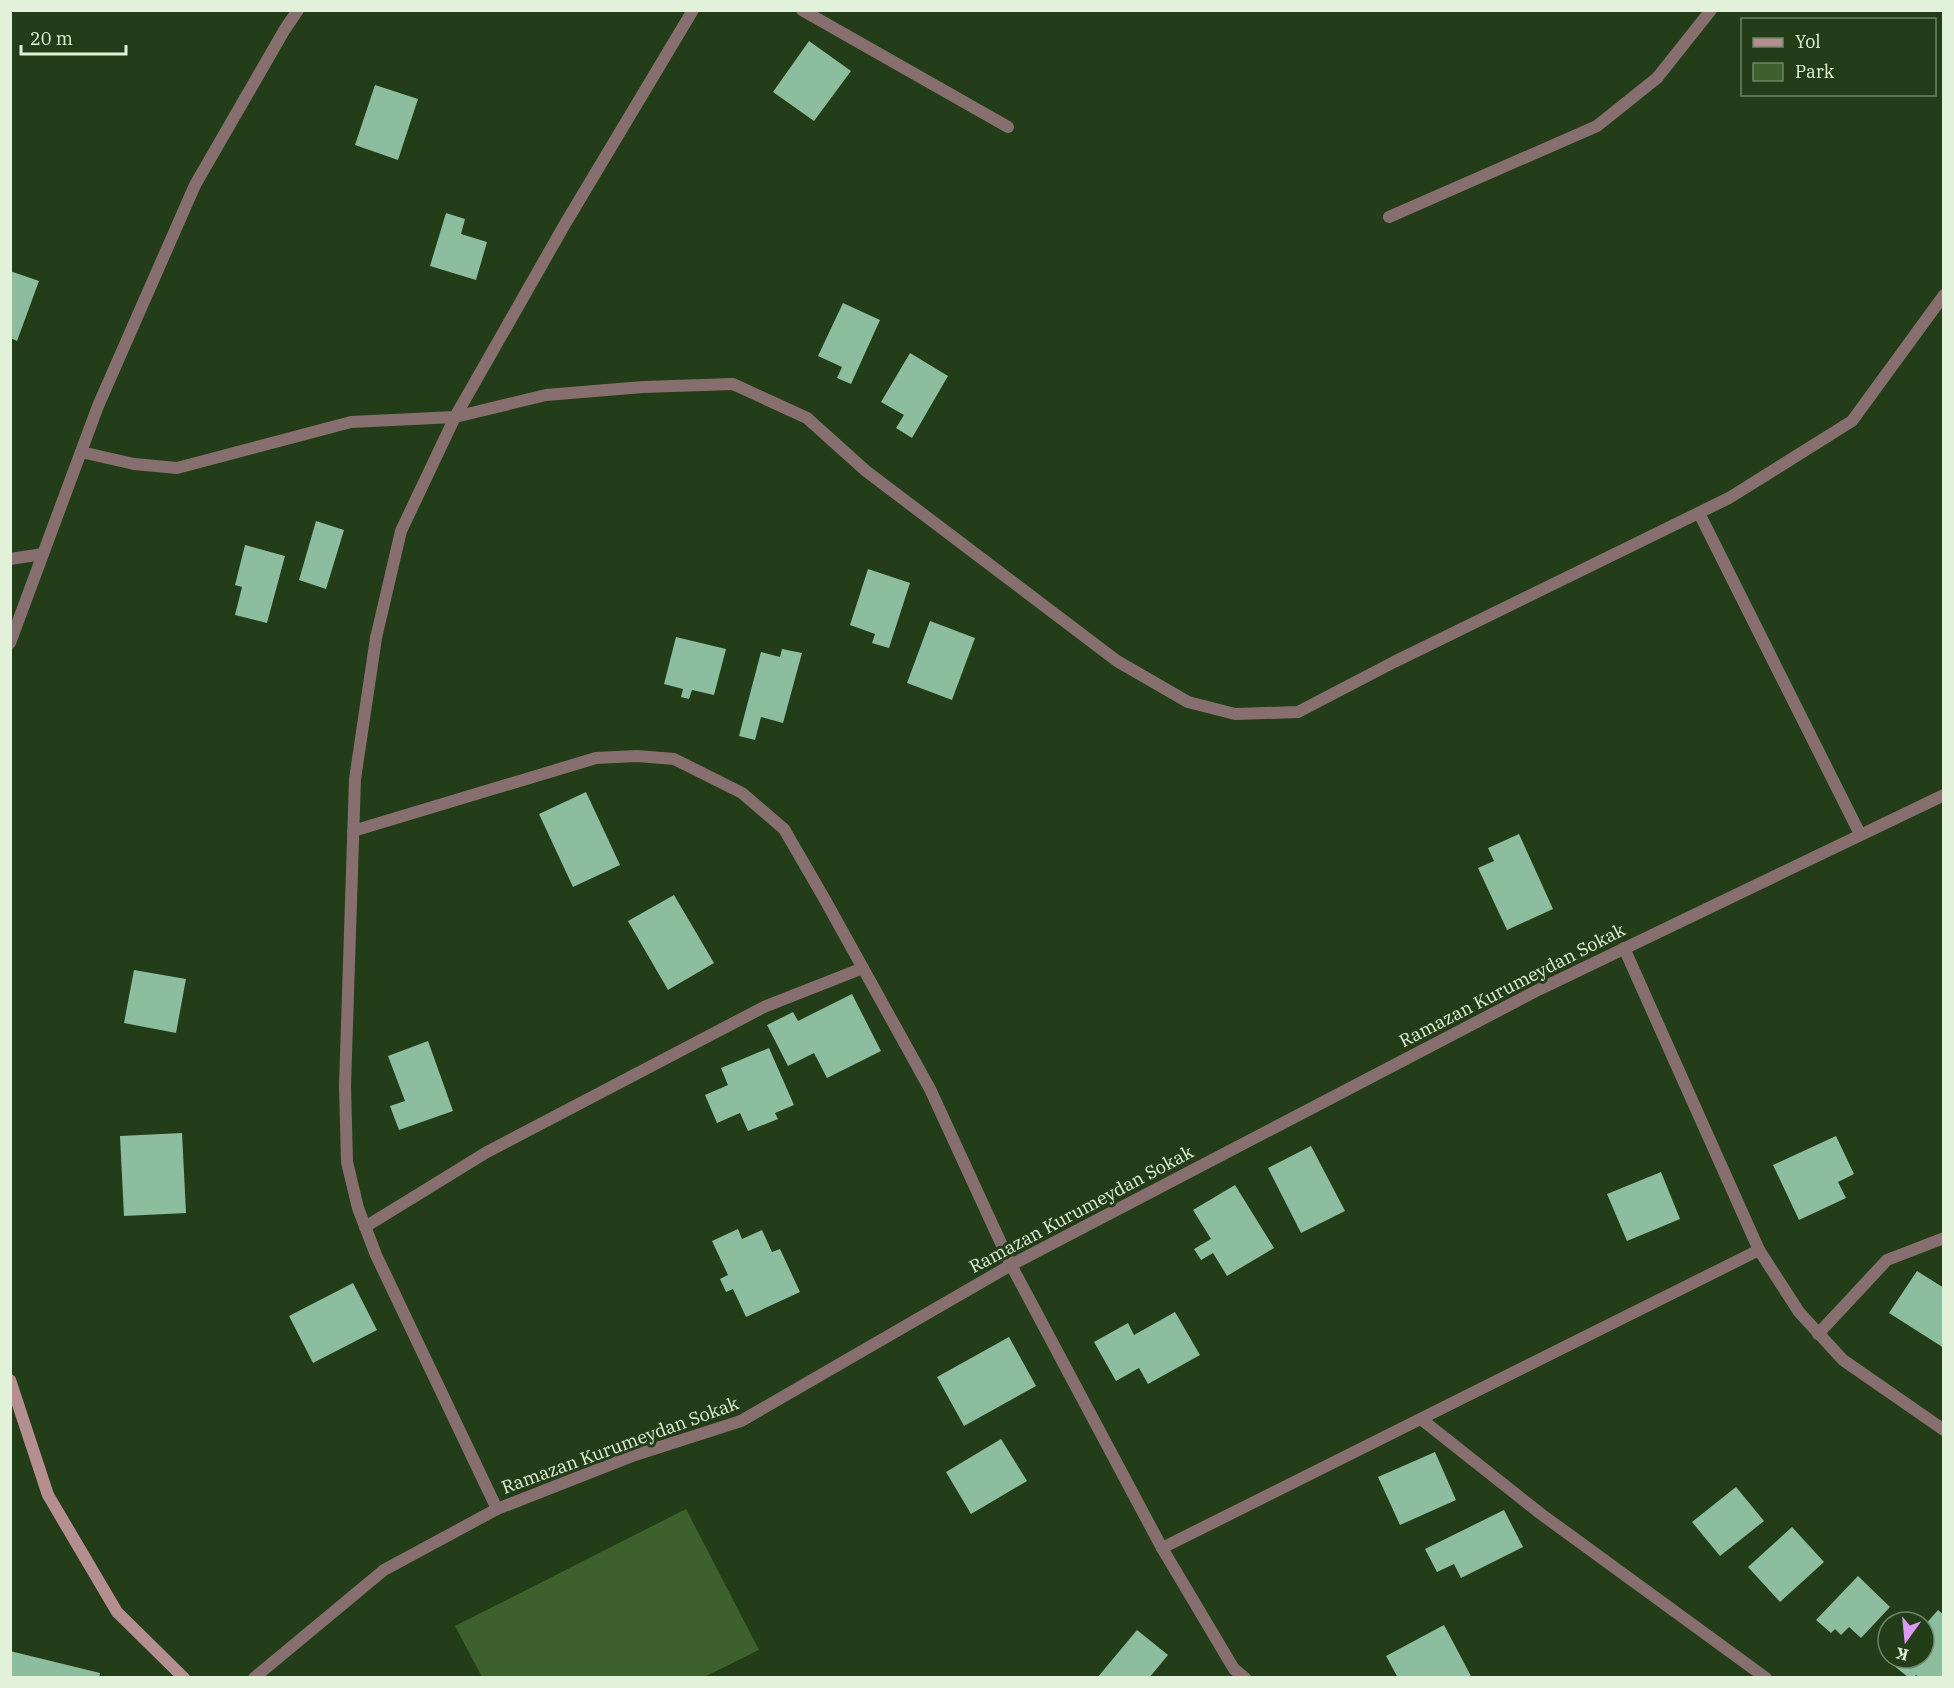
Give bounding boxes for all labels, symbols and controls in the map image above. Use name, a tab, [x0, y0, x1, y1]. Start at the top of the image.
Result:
scale bar	[21, 18, 126, 56]
legend	[1741, 18, 1936, 96]
text: 20 m	[30, 27, 73, 50]
text: Yol	[1795, 30, 1821, 53]
text: Park	[1795, 60, 1835, 83]
street label: Ramazan Kurumeydan Sokak	[1395, 918, 1629, 1052]
street label: Ramazan Kurumeydan Sokak	[965, 1140, 1197, 1278]
street label: Ramazan Kurumeydan Sokak	[498, 1391, 742, 1499]
north arrow	[1876, 1610, 1936, 1670]
text: K	[1893, 1643, 1911, 1666]

